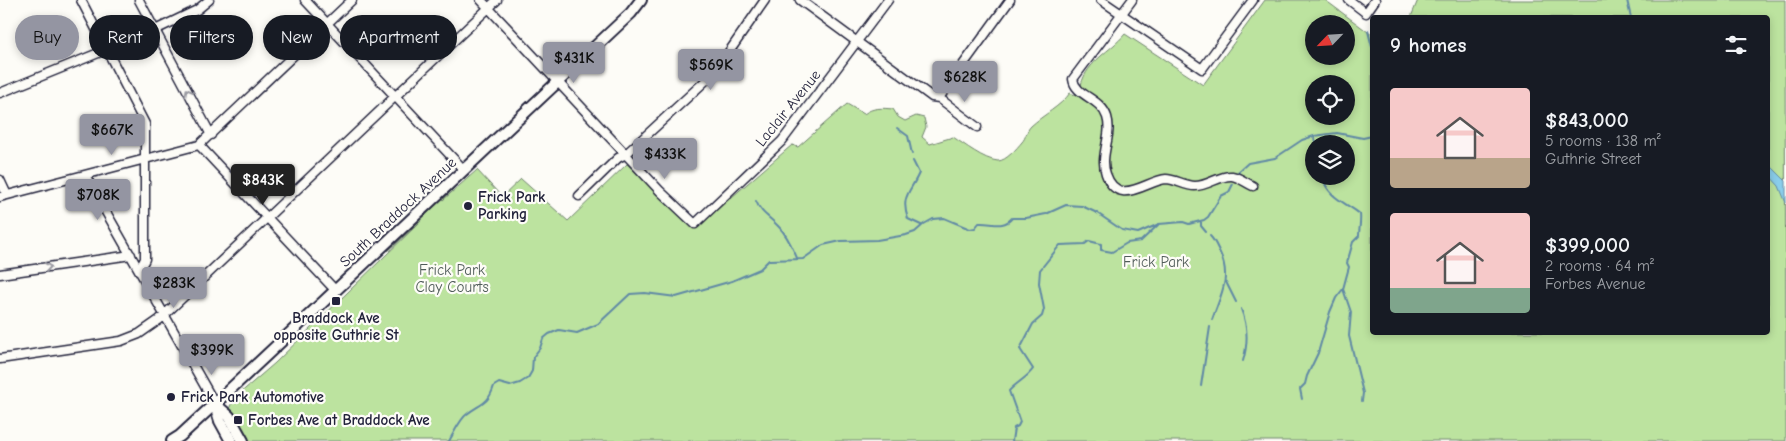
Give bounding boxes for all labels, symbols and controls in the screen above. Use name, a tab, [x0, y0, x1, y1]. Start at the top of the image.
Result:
chip: Buy	[15, 15, 79, 60]
chip: Rent	[89, 15, 160, 60]
chip: Filters	[170, 15, 253, 60]
chip: New	[263, 15, 330, 60]
chip: Apartment	[340, 15, 457, 60]
north arrow	[1305, 15, 1355, 65]
map controls	[1305, 15, 1355, 185]
icon: filters	[1722, 31, 1750, 59]
text: 9 homes	[1390, 33, 1466, 57]
pin: $431K	[539, 42, 609, 84]
pin: $569K	[676, 48, 746, 91]
text: $431K	[554, 49, 594, 67]
text: $569K	[689, 56, 733, 74]
pin: $628K	[930, 61, 1000, 103]
street label: Laclair Avenue	[752, 66, 825, 150]
text: $628K	[943, 68, 987, 86]
button: locate	[1305, 75, 1355, 125]
one-way arrow	[184, 88, 194, 97]
icon: home	[1430, 108, 1490, 168]
text: $843,000	[1545, 108, 1629, 132]
pin: $667K	[77, 114, 147, 156]
text: $667K	[91, 121, 133, 139]
text: 5 rooms · 138 m²	[1545, 132, 1661, 150]
button: layers	[1305, 135, 1355, 185]
pin: $433K	[630, 138, 700, 180]
text: $433K	[644, 145, 686, 163]
text: Guthrie Street	[1545, 150, 1641, 168]
street label: South Braddock Avenue	[336, 153, 460, 271]
pin: $843K	[228, 164, 298, 206]
text: $843K	[242, 171, 284, 189]
pin: $708K	[63, 178, 133, 221]
text: $708K	[76, 186, 120, 204]
place label: Frick Park Parking	[478, 188, 546, 223]
marker: Frick Park Parking	[462, 200, 474, 212]
icon: home	[1430, 233, 1490, 293]
text: $399,000	[1545, 233, 1630, 257]
park label: Frick Park	[1123, 253, 1190, 271]
text: 2 rooms · 64 m²	[1545, 257, 1654, 275]
park label: Frick Park Clay Courts	[415, 261, 489, 296]
one-way arrow	[45, 262, 53, 273]
pin: $283K	[139, 266, 209, 309]
text: $283K	[153, 274, 195, 292]
text: Forbes Avenue	[1545, 275, 1645, 293]
marker: Braddock Ave opposite Guthrie St	[330, 295, 342, 307]
place label: Braddock Ave opposite Guthrie St	[273, 309, 400, 344]
pin: $399K	[177, 334, 247, 376]
text: $399K	[190, 341, 234, 359]
place label: Frick Park Automotive	[181, 388, 324, 406]
marker: Frick Park Automotive	[165, 391, 177, 403]
place label: Forbes Ave at Braddock Ave	[248, 411, 430, 429]
marker: Forbes Ave at Braddock Ave	[232, 414, 244, 426]

